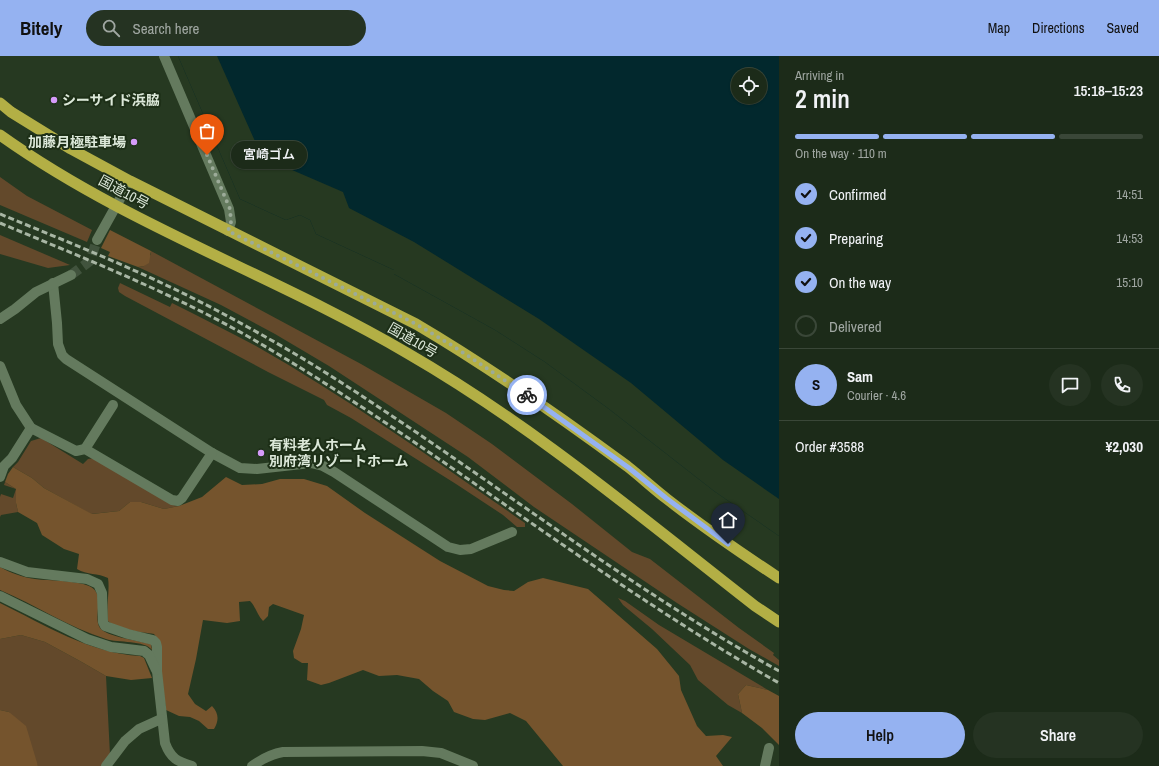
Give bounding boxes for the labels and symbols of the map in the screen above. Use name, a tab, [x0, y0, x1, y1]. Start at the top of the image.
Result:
place label: シーサイド浜脇	[62, 91, 160, 109]
marker: シーサイド浜脇	[49, 95, 59, 105]
pin	[190, 114, 224, 155]
place label: 加藤月極駐車場	[28, 133, 126, 151]
marker: 加藤月極駐車場	[129, 137, 139, 147]
callout: 宮崎ゴム	[231, 141, 307, 169]
street label: 国道10号	[96, 171, 152, 213]
street label: 国道10号	[385, 319, 441, 361]
courier	[507, 375, 547, 415]
place label: 有料老人ホーム 別府湾リゾートホーム	[269, 436, 409, 470]
marker: 有料老人ホーム 別府湾リゾートホーム	[256, 448, 266, 458]
pin	[711, 503, 745, 544]

